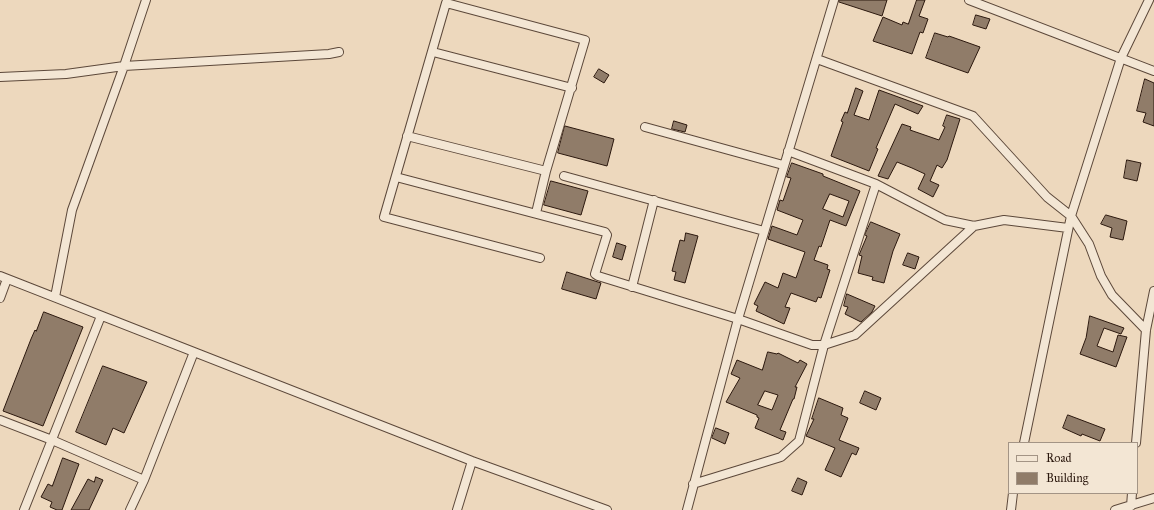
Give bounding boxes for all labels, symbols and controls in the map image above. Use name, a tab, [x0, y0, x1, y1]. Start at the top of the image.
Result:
legend	[1008, 442, 1138, 494]
text: Road	[1046, 451, 1072, 465]
text: Building	[1046, 471, 1088, 485]

